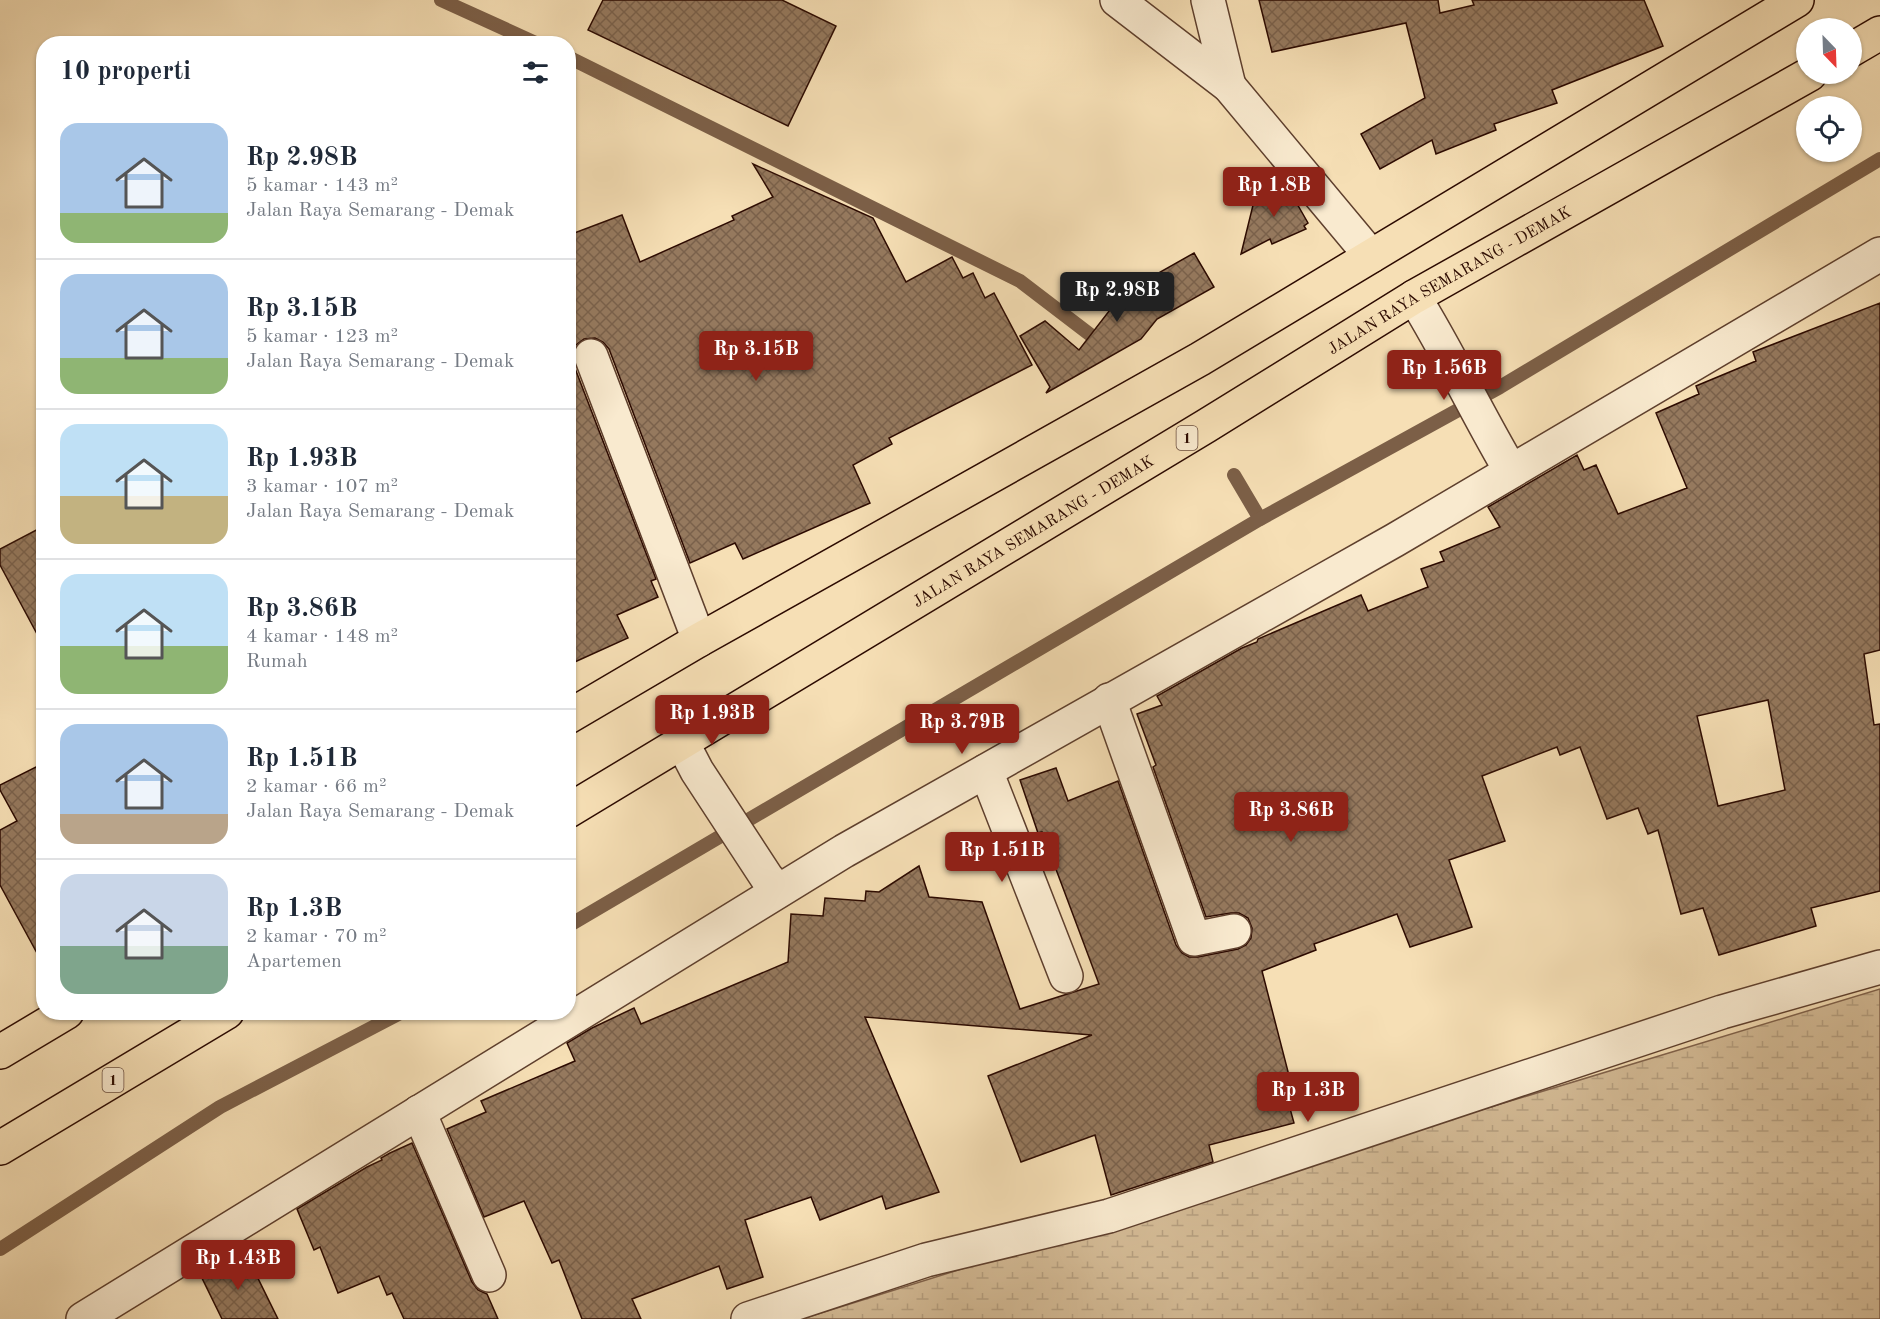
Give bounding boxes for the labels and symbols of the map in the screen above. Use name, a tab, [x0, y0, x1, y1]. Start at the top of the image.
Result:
north arrow	[1796, 18, 1862, 84]
pin: Rp 1.8B	[1219, 167, 1329, 218]
street label: JALAN RAYA SEMARANG - DEMAK	[1326, 204, 1574, 358]
pin: Rp 2.98B	[1055, 272, 1179, 323]
pin: Rp 3.15B	[694, 331, 818, 382]
pin: Rp 1.56B	[1382, 350, 1506, 401]
road number: 1	[1176, 426, 1198, 450]
street label: JALAN RAYA SEMARANG - DEMAK	[911, 453, 1157, 611]
pin: Rp 1.93B	[650, 695, 774, 746]
pin: Rp 3.79B	[900, 704, 1024, 755]
pin: Rp 3.86B	[1229, 792, 1353, 843]
pin: Rp 1.51B	[940, 832, 1064, 883]
road number: 1	[102, 1068, 124, 1092]
pin: Rp 1.3B	[1253, 1072, 1363, 1123]
pin: Rp 1.43B	[176, 1240, 300, 1291]

